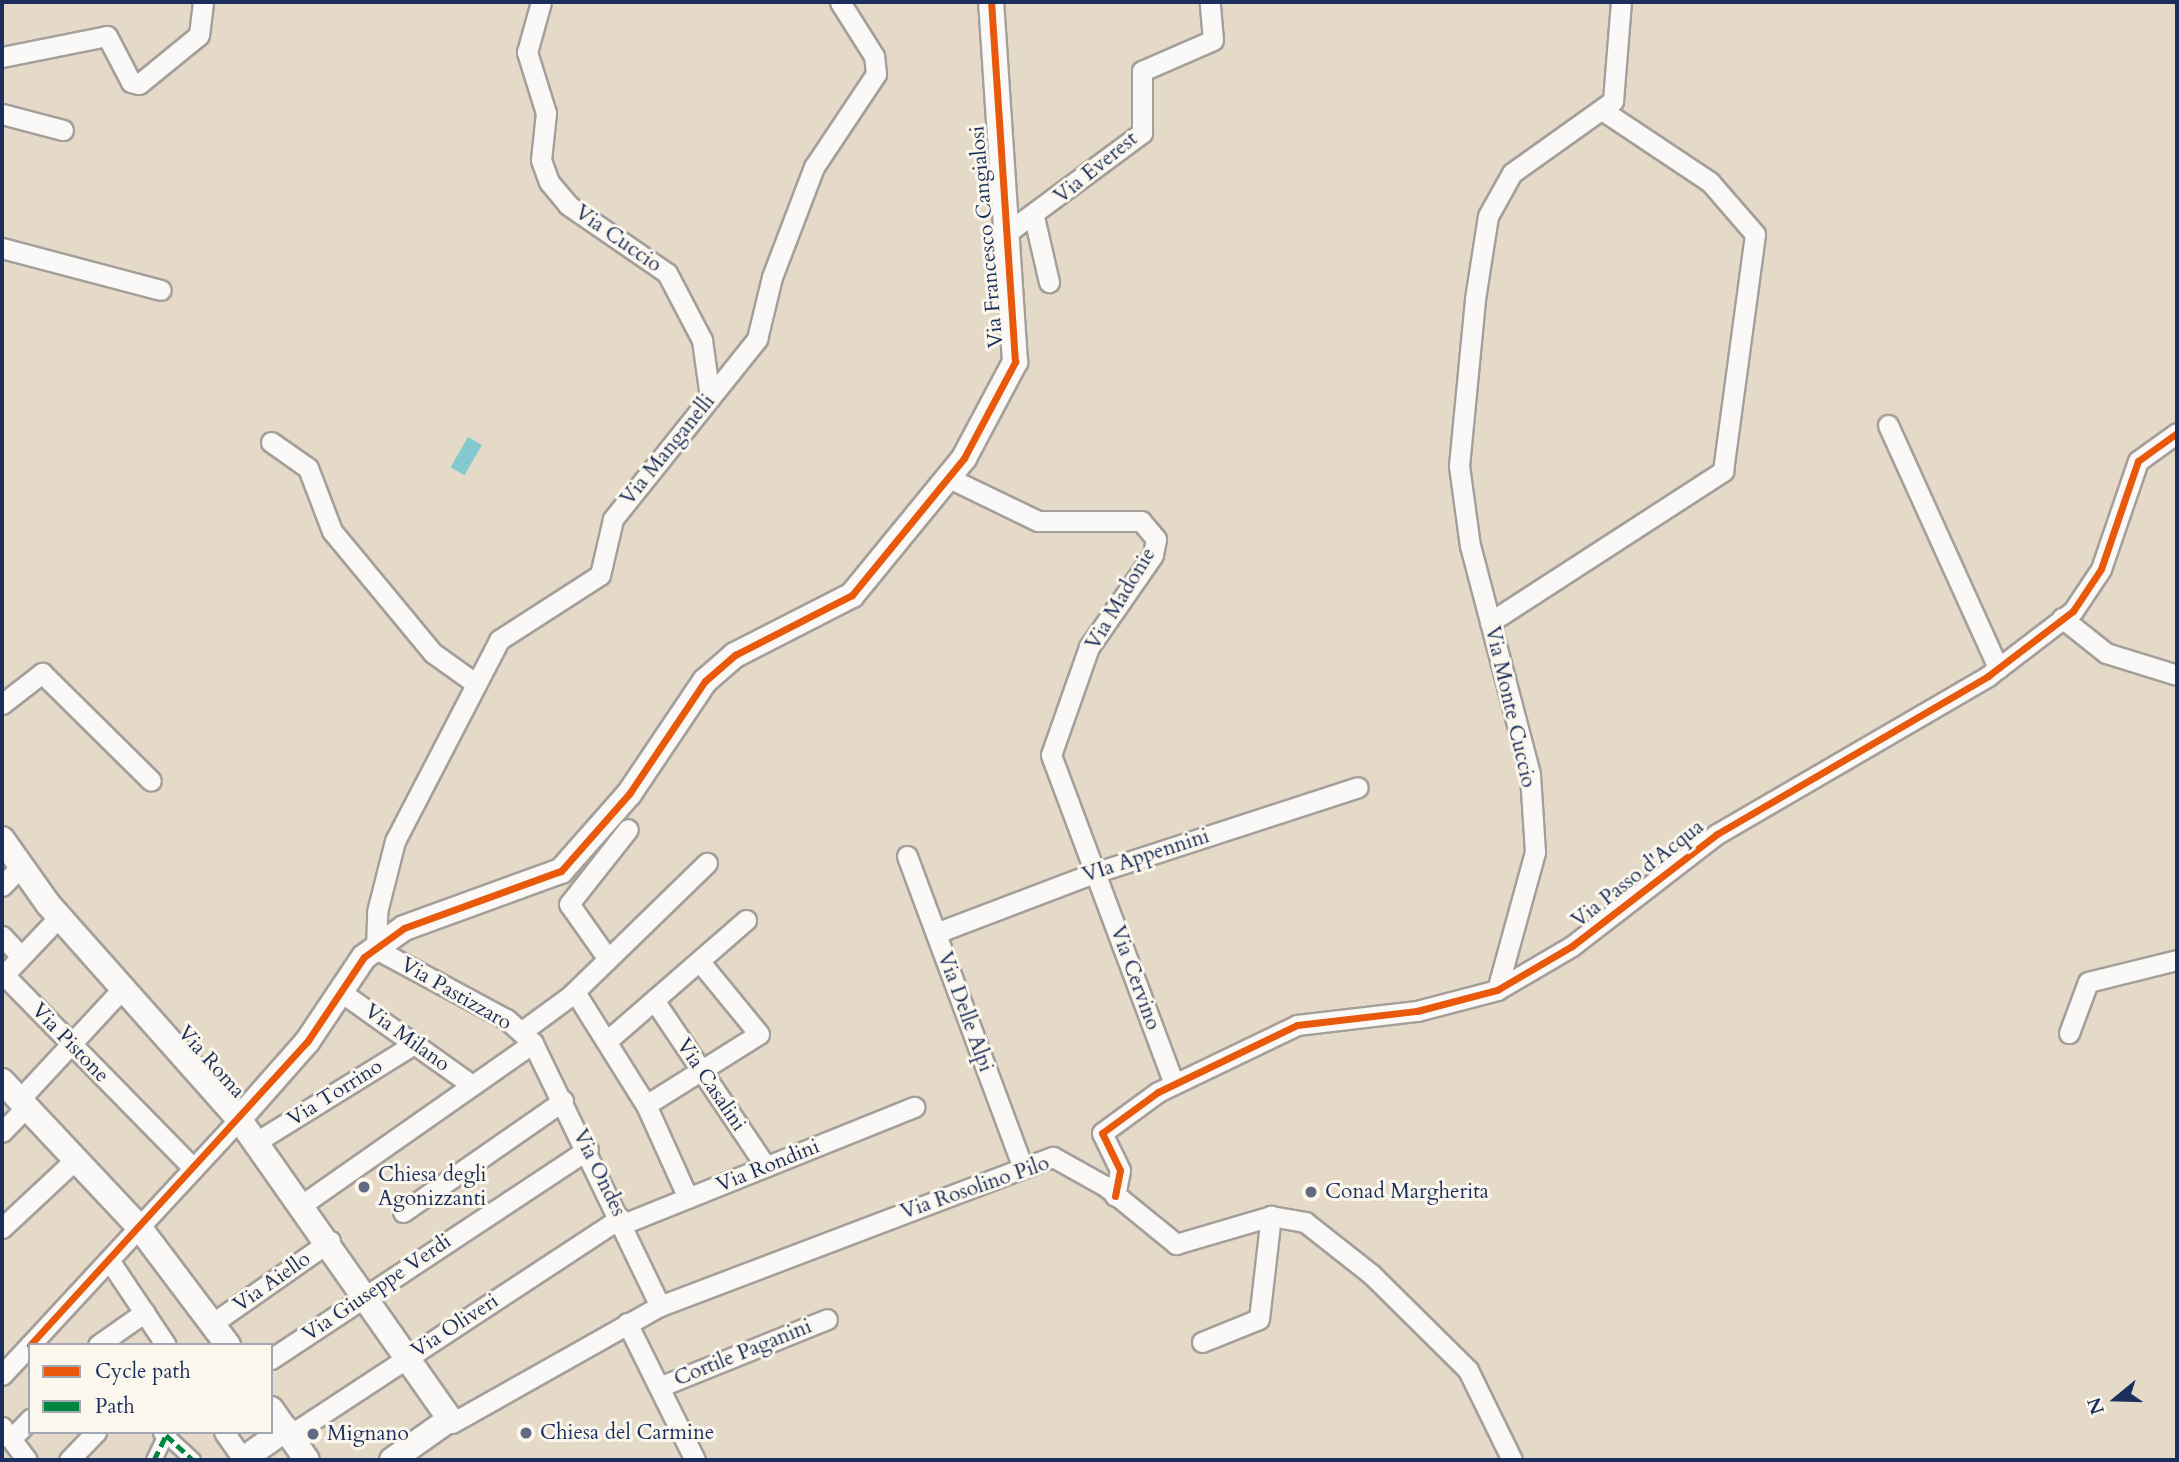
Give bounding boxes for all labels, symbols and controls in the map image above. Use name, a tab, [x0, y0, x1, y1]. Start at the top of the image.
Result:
street label: Via Francesco Cangialosi	[965, 125, 1009, 349]
street label: Via Everest	[1049, 127, 1143, 209]
street label: Via Cuccio	[570, 200, 666, 278]
street label: Via Manganelli	[615, 389, 721, 511]
street label: Via Madonie	[1081, 543, 1161, 655]
street label: Via Monte Cuccio	[1479, 624, 1541, 790]
street label: Via Passo d'Acqua	[1567, 815, 1709, 933]
street label: VIa Appennini	[1079, 824, 1213, 888]
street label: Via Cervino	[1104, 922, 1166, 1034]
street label: Via Delle Alpi	[932, 949, 998, 1075]
street label: Via Pastizzaro	[396, 952, 516, 1036]
street label: Via Pistone	[26, 998, 114, 1088]
street label: Via Milano	[359, 999, 455, 1077]
street label: Via Roma	[172, 1021, 250, 1103]
street label: Via Casalini	[671, 1034, 751, 1136]
street label: Via Torrino	[283, 1054, 387, 1132]
street label: Via Ondes	[567, 1125, 631, 1221]
street label: Via Rondini	[713, 1134, 823, 1198]
street label: Via Rosolino Pilo	[897, 1151, 1053, 1225]
place label: Chiesa degli Agonizzanti	[378, 1162, 486, 1212]
marker: Chiesa degli Agonizzanti	[356, 1179, 372, 1195]
place label: Conad Margherita	[1325, 1179, 1489, 1205]
marker: Conad Margherita	[1303, 1184, 1319, 1200]
street label: Via Giuseppe Verdi	[298, 1229, 456, 1347]
street label: Via Aiello	[229, 1246, 315, 1318]
street label: Via Oliveri	[407, 1288, 503, 1364]
street label: Cortile Paganini	[671, 1314, 815, 1392]
legend	[28, 1343, 273, 1434]
text: Cycle path	[95, 1357, 191, 1386]
north arrow	[2081, 1364, 2151, 1434]
text: Path	[95, 1392, 135, 1421]
text: N	[2081, 1394, 2111, 1418]
place label: Chiesa del Carmine	[540, 1420, 714, 1446]
place label: Mignano	[327, 1421, 409, 1447]
marker: Chiesa del Carmine	[518, 1425, 534, 1441]
marker: Mignano	[305, 1426, 321, 1442]

